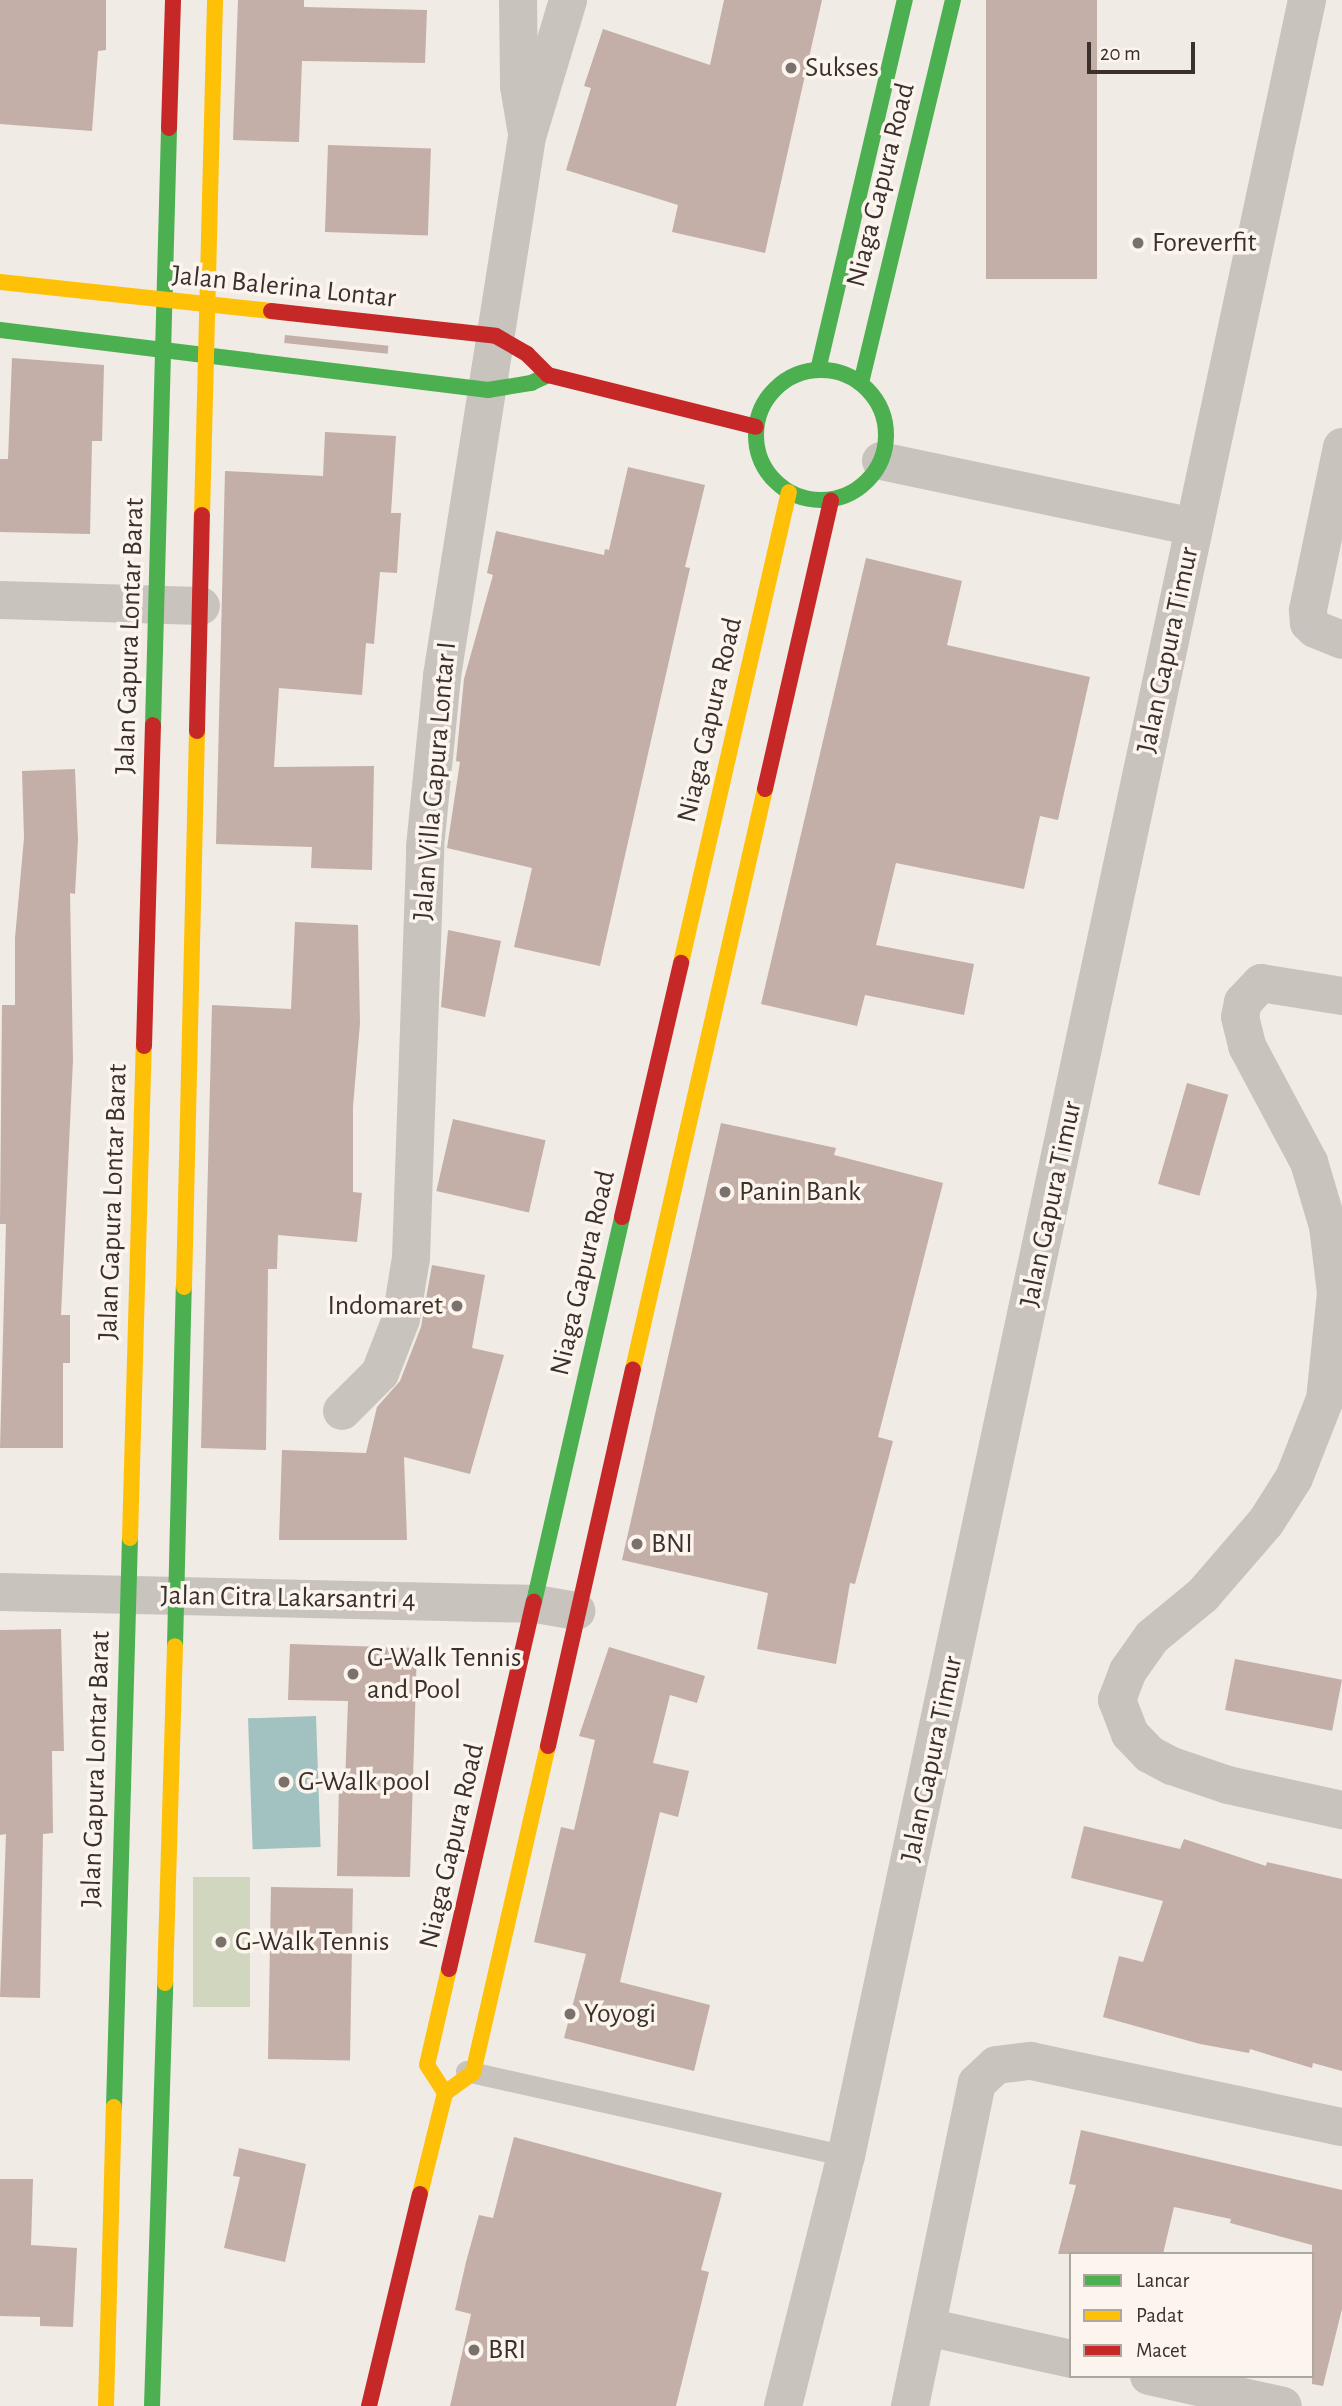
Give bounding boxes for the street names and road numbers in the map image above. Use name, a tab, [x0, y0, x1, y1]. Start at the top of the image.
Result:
street label: Niaga Gapura Road	[839, 79, 923, 291]
street label: Jalan Balerina Lontar	[170, 259, 398, 315]
street label: Jalan Gapura Lontar Barat	[108, 497, 152, 775]
street label: Jalan Gapura Timur	[1130, 544, 1206, 756]
street label: Niaga Gapura Road	[670, 614, 750, 826]
street label: Jalan Villa Gapura Lontar I	[406, 640, 464, 922]
street label: Jalan Gapura Lontar Barat	[91, 1063, 135, 1341]
street label: Jalan Gapura Timur	[1013, 1098, 1089, 1310]
street label: Niaga Gapura Road	[543, 1167, 623, 1379]
street label: Jalan Citra Lakarsantri 4	[160, 1579, 416, 1617]
street label: Jalan Gapura Lontar Barat	[74, 1630, 118, 1908]
street label: Jalan Gapura Timur	[894, 1653, 970, 1865]
street label: Niaga Gapura Road	[412, 1740, 492, 1952]

